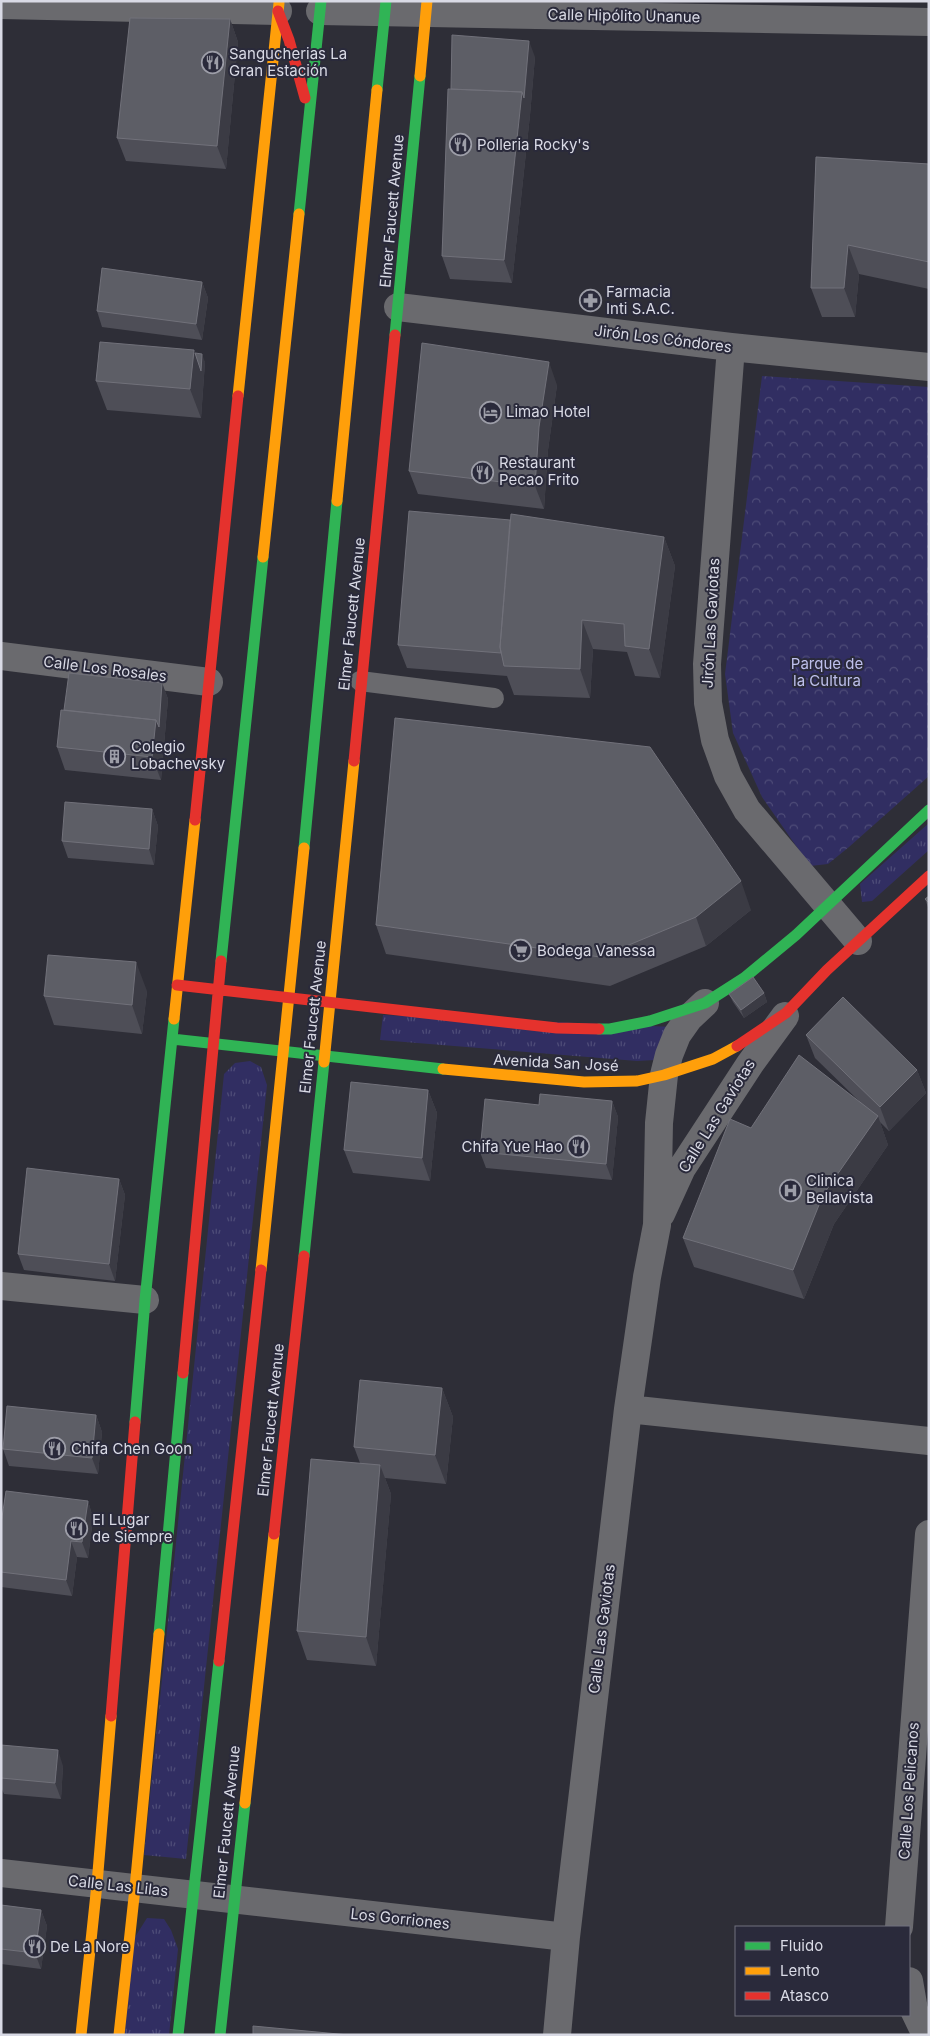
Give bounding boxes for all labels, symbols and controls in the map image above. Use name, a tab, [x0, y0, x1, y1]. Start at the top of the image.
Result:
street label: Calle Hipólito Unanue	[547, 5, 701, 26]
place label: Sangucherias La Gran Estación	[229, 44, 347, 80]
restaurant icon: Sangucherias La Gran Estación	[201, 51, 225, 75]
street label: Elmer Faucett Avenue	[375, 133, 408, 288]
restaurant icon: Polleria Rocky's	[449, 133, 473, 157]
place label: Polleria Rocky's	[477, 135, 590, 154]
place label: Farmacia Inti S.A.C.	[606, 282, 675, 318]
pharmacy icon: Farmacia Inti S.A.C.	[578, 289, 602, 313]
street label: Jirón Los Cóndores	[593, 321, 733, 356]
hotel icon: Limao Hotel	[478, 400, 502, 424]
place label: Limao Hotel	[506, 402, 590, 421]
place label: Restaurant Pecao Frito	[499, 453, 579, 489]
restaurant icon: Restaurant Pecao Frito	[471, 460, 495, 484]
street label: Elmer Faucett Avenue	[334, 536, 369, 691]
street label: Jirón Las Gaviotas	[698, 557, 723, 689]
street label: Calle Los Rosales	[42, 652, 168, 686]
park label: Parque de la Cultura	[791, 654, 863, 690]
place label: Colegio Lobachevsky	[131, 737, 226, 773]
building icon: Colegio Lobachevsky	[103, 744, 127, 768]
street label: Elmer Faucett Avenue	[295, 939, 330, 1094]
supermarket icon: Bodega Vanessa	[509, 939, 533, 963]
place label: Bodega Vanessa	[537, 941, 655, 960]
street label: Avenida San José	[493, 1050, 619, 1075]
street label: Calle Las Gaviotas	[674, 1055, 759, 1176]
restaurant icon: Chifa Yue Hao	[567, 1135, 591, 1159]
place label: Chifa Yue Hao	[462, 1137, 563, 1156]
place label: Clinica Bellavista	[806, 1171, 873, 1207]
hospital icon: Clinica Bellavista	[778, 1178, 802, 1202]
street label: Elmer Faucett Avenue	[253, 1342, 288, 1497]
restaurant icon: Chifa Chen Goon	[43, 1437, 67, 1461]
place label: Chifa Chen Goon	[71, 1439, 192, 1458]
place label: El Lugar de Siempre	[92, 1510, 173, 1546]
restaurant icon: El Lugar de Siempre	[64, 1517, 88, 1541]
street label: Calle Las Gaviotas	[584, 1563, 619, 1695]
street label: Calle Los Pelicanos	[894, 1722, 923, 1860]
street label: Elmer Faucett Avenue	[209, 1744, 244, 1899]
street label: Calle Las Lilas	[67, 1871, 169, 1900]
street label: Los Gorriones	[349, 1904, 451, 1933]
legend	[735, 1926, 910, 2016]
restaurant icon: De La Nore	[22, 1935, 46, 1959]
text: Fluido	[780, 1936, 823, 1955]
place label: De La Nore	[50, 1937, 129, 1956]
text: Lento	[780, 1961, 820, 1980]
text: Atasco	[780, 1986, 829, 2005]

